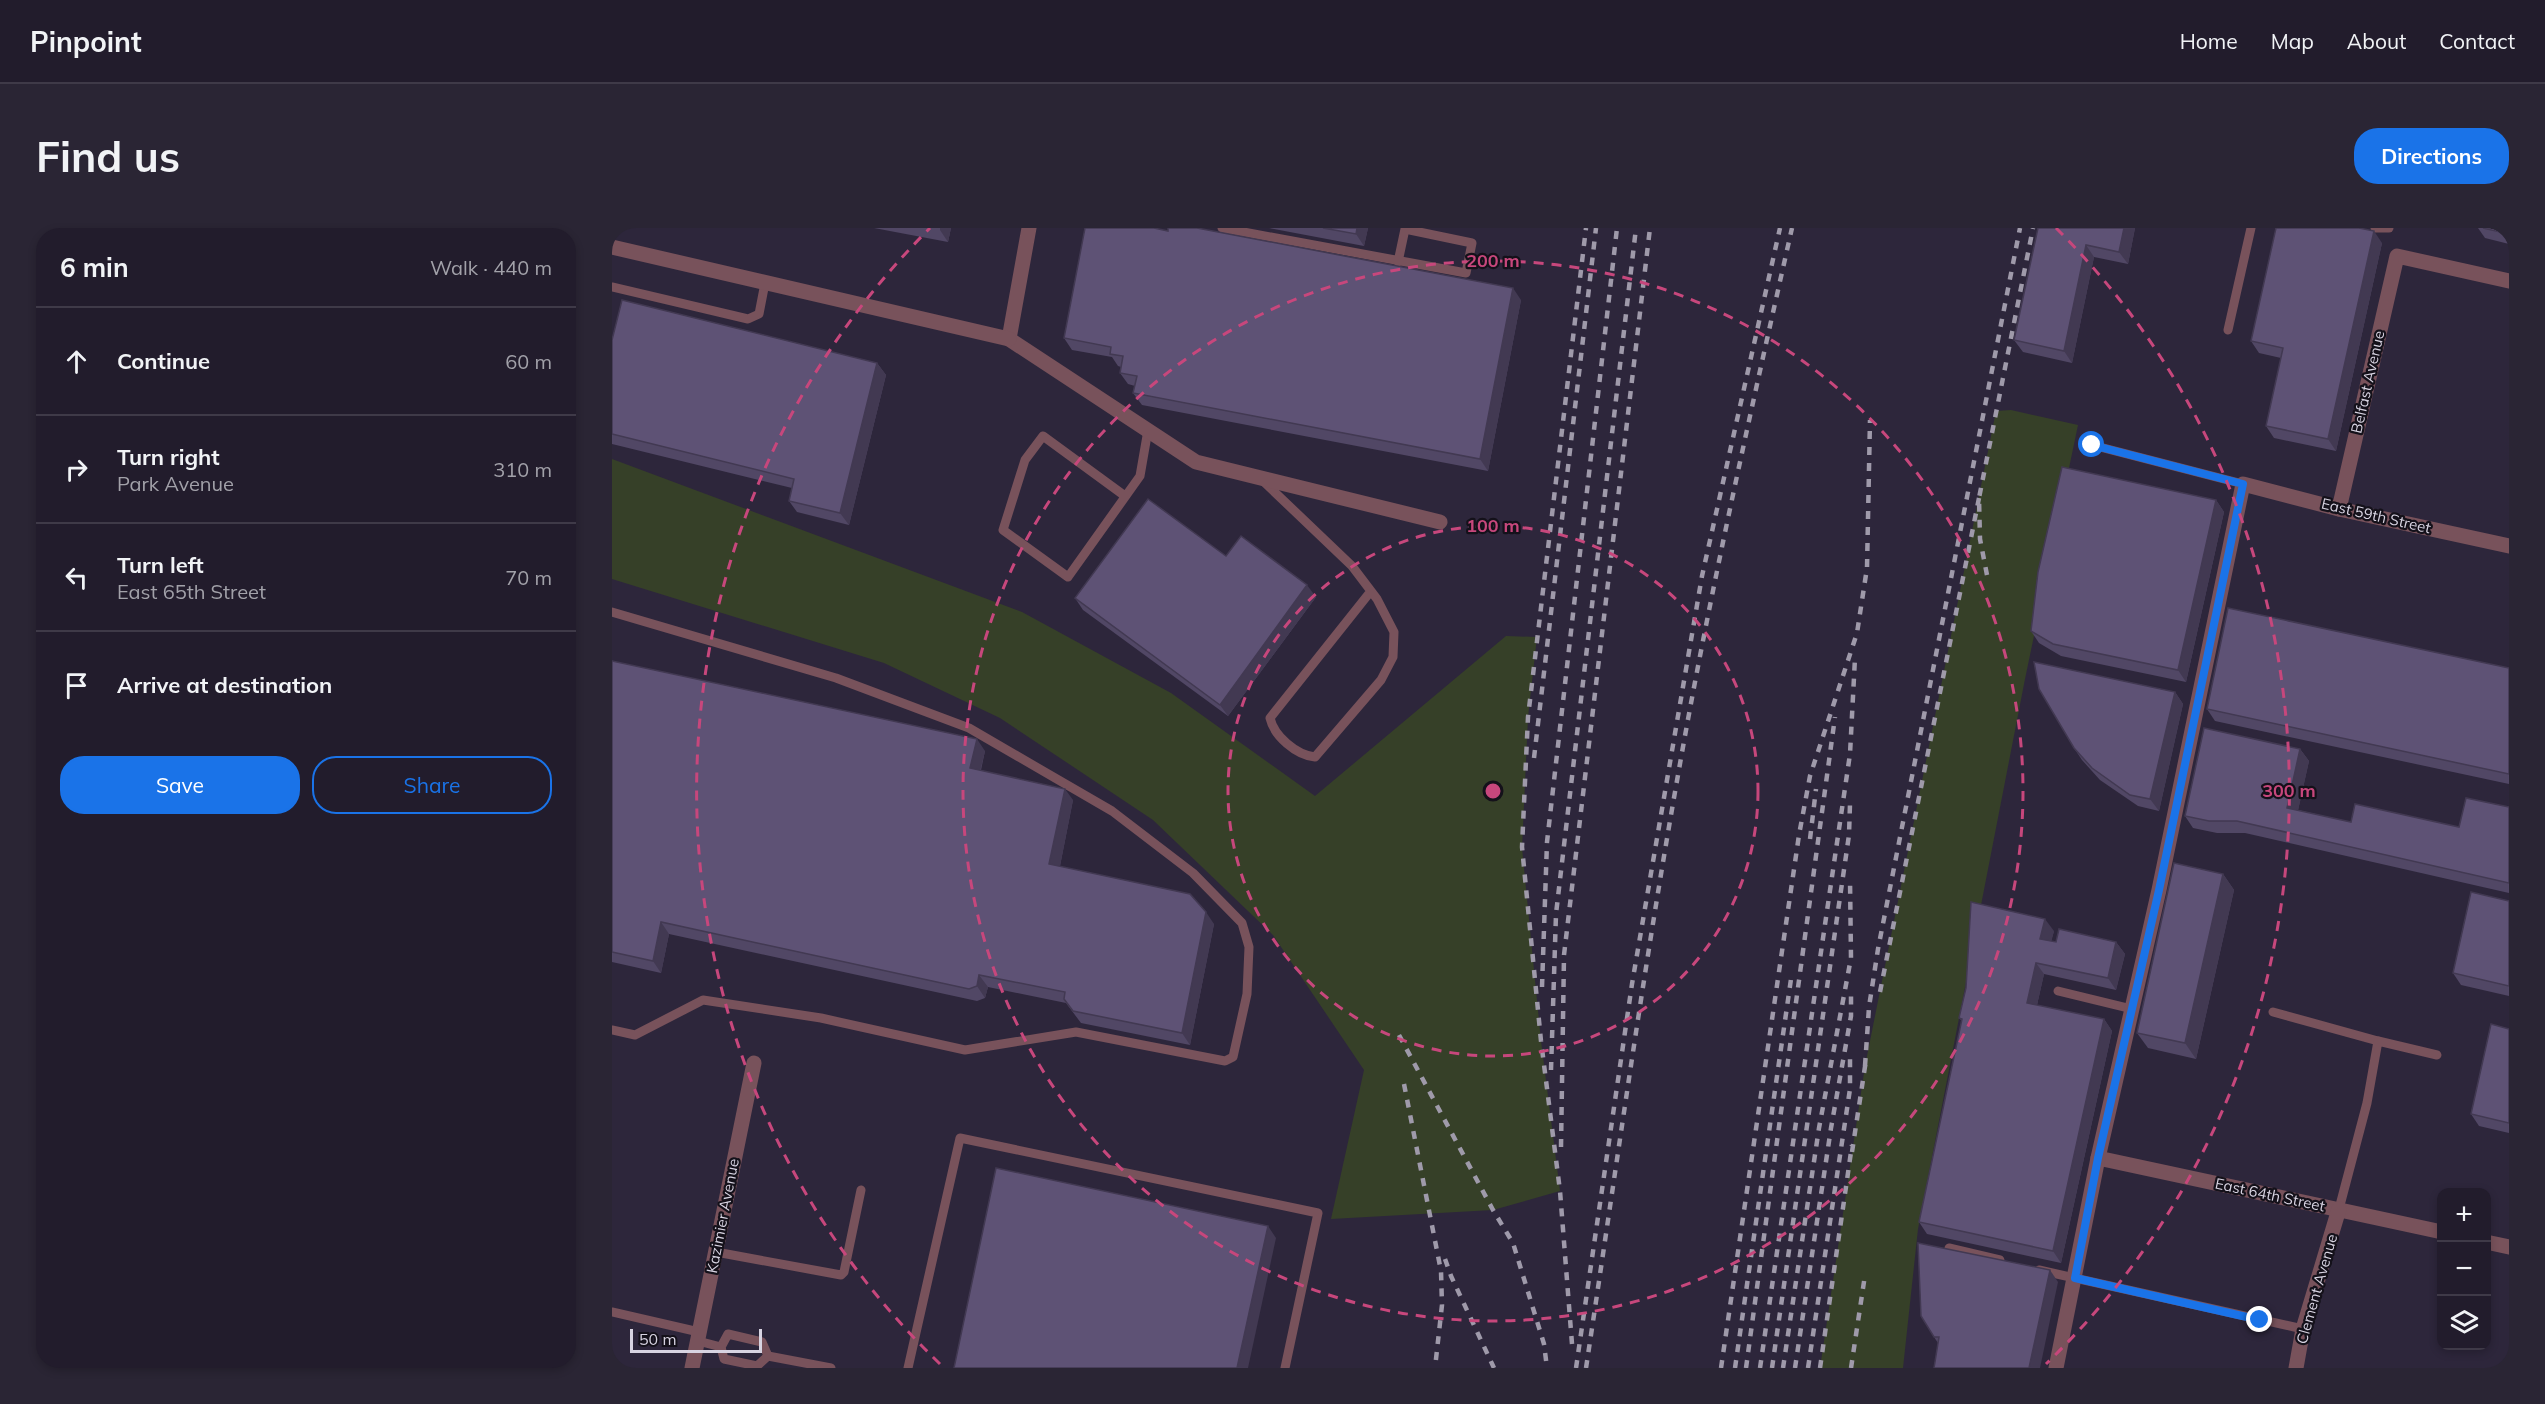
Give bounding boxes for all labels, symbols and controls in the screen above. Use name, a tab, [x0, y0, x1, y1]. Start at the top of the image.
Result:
text: Pinpoint	[30, 24, 142, 59]
text: Home	[2180, 28, 2238, 54]
text: Map	[2271, 28, 2314, 54]
text: About	[2347, 28, 2406, 54]
text: Contact	[2439, 28, 2515, 54]
button: Directions	[2354, 128, 2509, 184]
text: Find us	[36, 130, 180, 183]
text: 200 m	[1466, 249, 1520, 272]
text: 6 min	[60, 251, 129, 284]
text: Walk · 440 m	[430, 255, 552, 280]
street label: Belfast Avenue	[2346, 329, 2389, 435]
icon: ahead	[60, 345, 93, 378]
text: Continue	[117, 347, 210, 375]
text: 60 m	[505, 349, 552, 374]
route start	[2078, 431, 2104, 457]
text: Turn right	[117, 443, 220, 471]
icon: right	[60, 453, 93, 486]
text: 310 m	[493, 457, 552, 482]
text: Park Avenue	[117, 471, 234, 496]
street label: East 59th Street	[2320, 494, 2433, 537]
text: 100 m	[1466, 514, 1520, 537]
text: Turn left	[117, 551, 204, 579]
icon: left	[60, 561, 93, 594]
text: 70 m	[505, 565, 552, 590]
text: East 65th Street	[117, 579, 266, 604]
icon: arrive	[60, 669, 93, 702]
text: Arrive at destination	[117, 671, 332, 699]
button: Save	[60, 756, 300, 814]
button: Share	[312, 756, 552, 814]
text: 300 m	[2262, 779, 2316, 802]
centre of rings	[1483, 781, 1503, 801]
street label: Kazimier Avenue	[702, 1157, 743, 1275]
street label: East 64th Street	[2214, 1174, 2327, 1215]
map controls	[2437, 1188, 2491, 1350]
button: +	[2437, 1188, 2491, 1242]
street label: Clement Avenue	[2292, 1232, 2341, 1346]
button: −	[2437, 1242, 2491, 1296]
button: layers	[2437, 1296, 2491, 1350]
route end	[2246, 1306, 2272, 1332]
scale bar	[630, 1326, 762, 1354]
text: 50 m	[639, 1329, 676, 1349]

